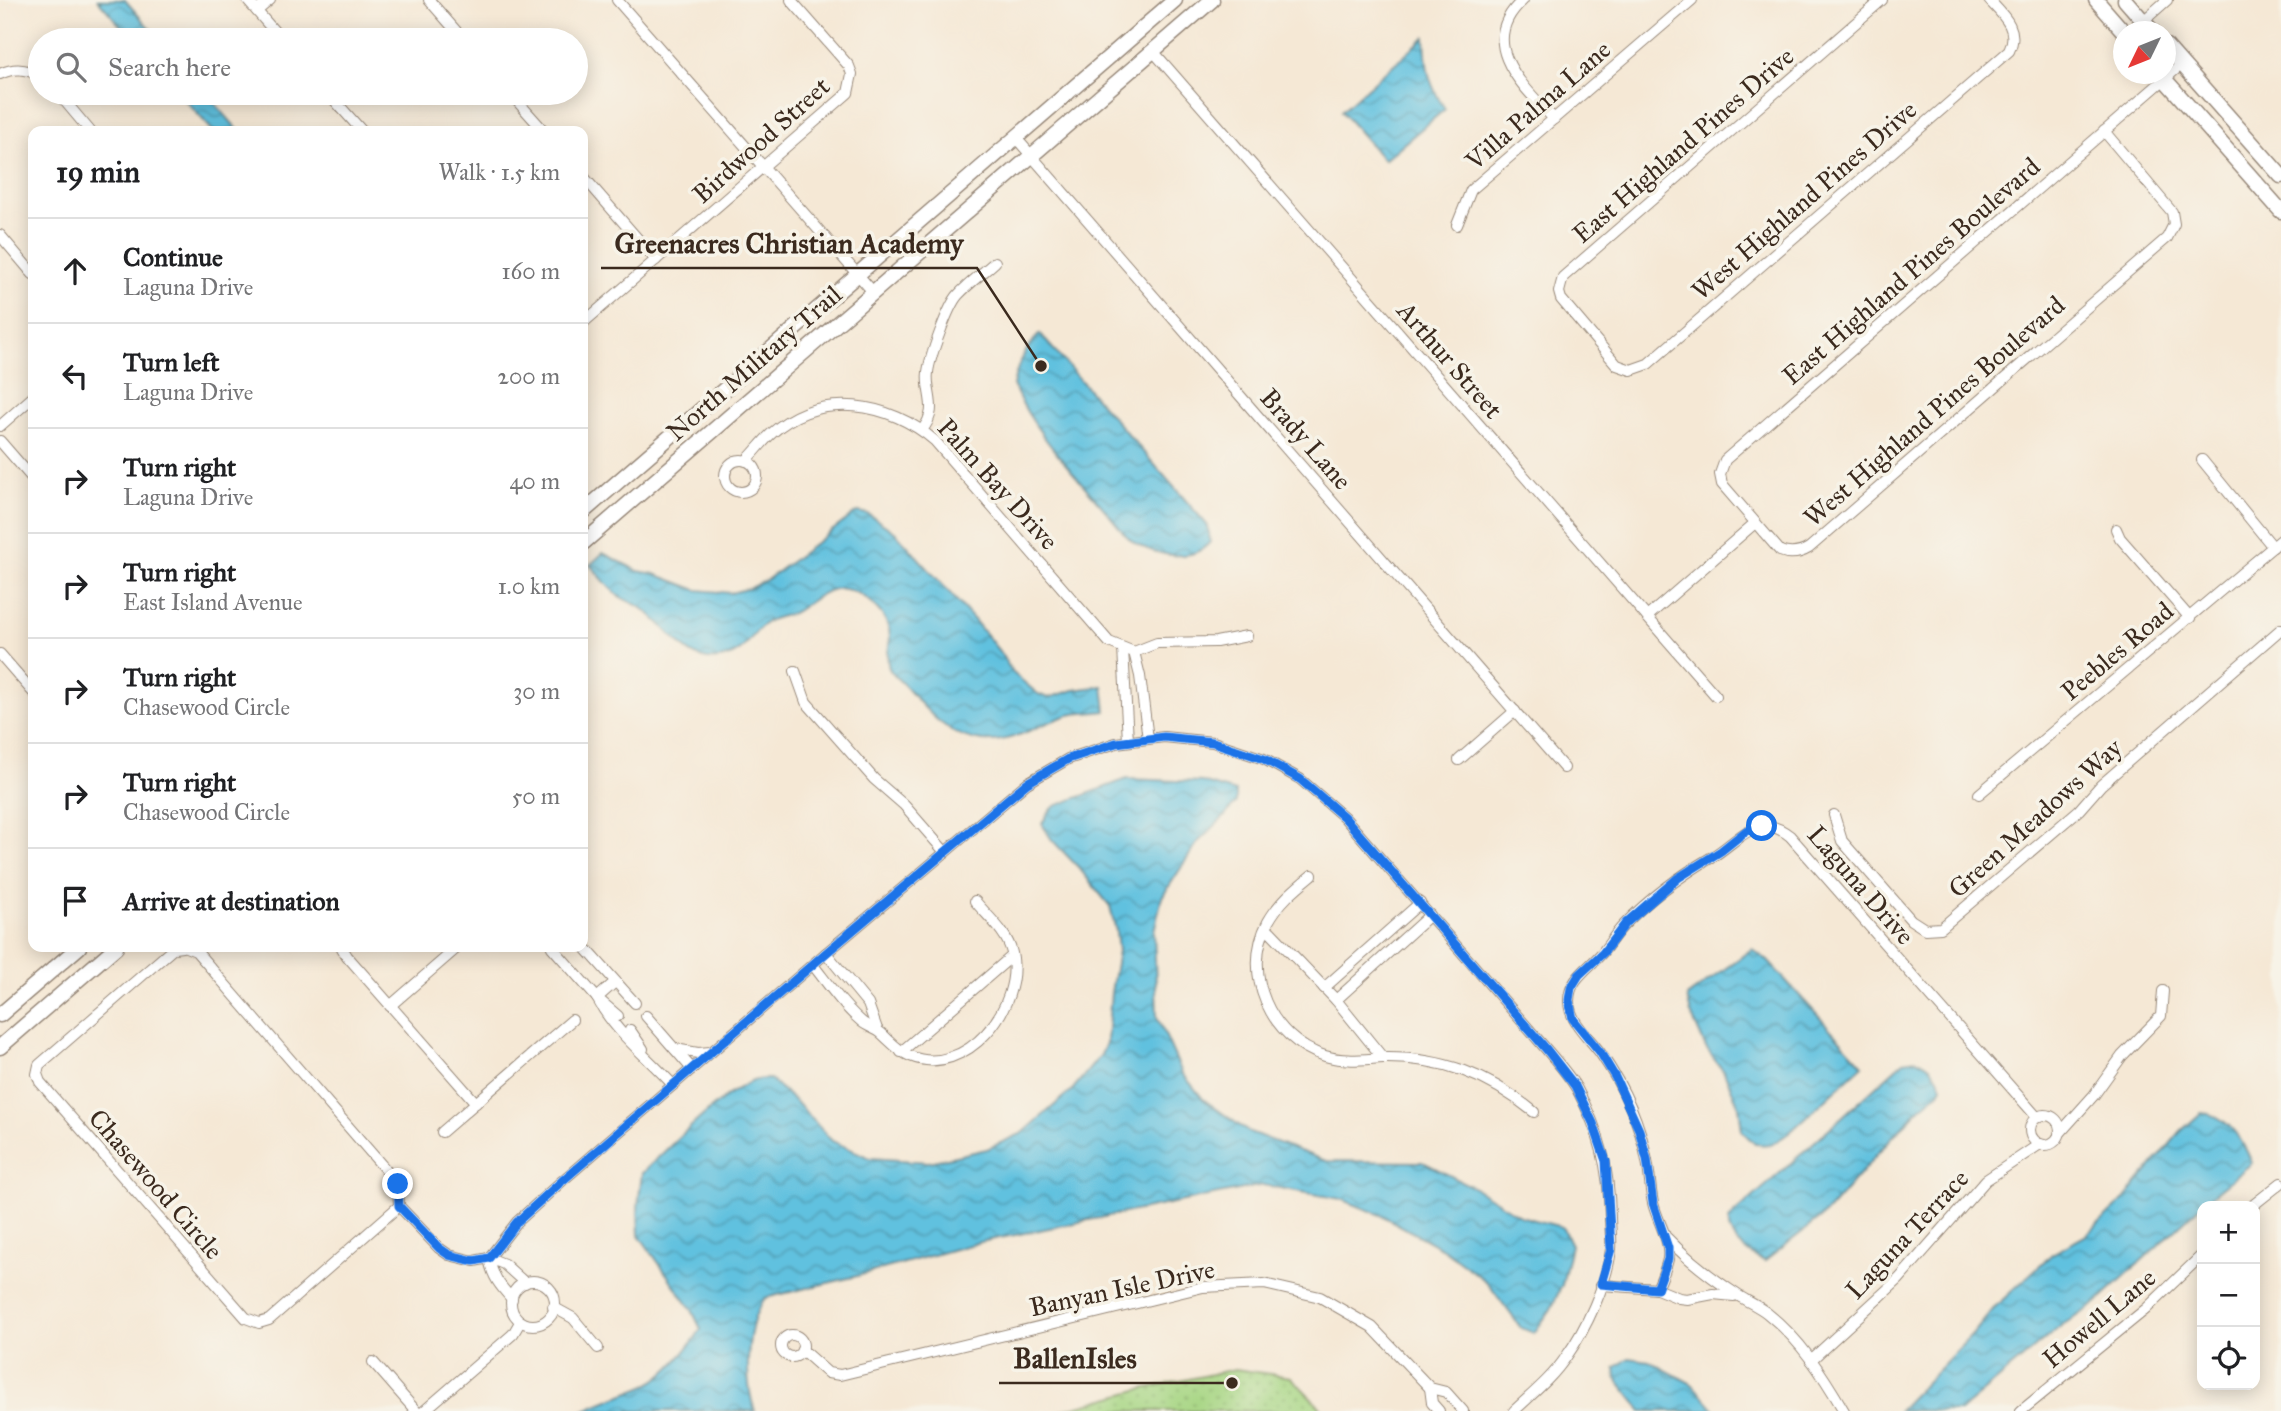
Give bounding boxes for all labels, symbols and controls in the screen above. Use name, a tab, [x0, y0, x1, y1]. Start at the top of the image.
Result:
north arrow	[2113, 21, 2176, 84]
search box	[28, 28, 588, 105]
street label: Villa Palma Lane	[1458, 33, 1617, 177]
street label: East Highland Pines Drive	[1566, 40, 1800, 250]
icon: search	[52, 48, 90, 86]
text: Search here	[108, 51, 231, 83]
street label: Birdwood Street	[686, 70, 836, 210]
street label: West Highland Pines Drive	[1685, 93, 1923, 306]
street label: East Highland Pines Boulevard	[1776, 150, 2046, 392]
text: 19 min	[56, 154, 140, 190]
text: Walk · 1.5 km	[439, 158, 560, 186]
callout: Greenacres Christian Academy	[601, 219, 977, 268]
text: Greenacres Christian Academy	[615, 226, 964, 261]
text: Continue	[123, 241, 223, 273]
icon: ahead	[56, 252, 94, 290]
text: 160 m	[502, 257, 560, 285]
text: Laguna Drive	[123, 273, 253, 301]
street label: North Military Trail	[660, 278, 848, 448]
street label: West Highland Pines Boulevard	[1797, 289, 2071, 533]
street label: Arthur Street	[1390, 294, 1509, 425]
text: Turn left	[123, 346, 219, 378]
icon: left	[56, 357, 94, 395]
text: 200 m	[498, 362, 560, 390]
text: Laguna Drive	[123, 378, 253, 406]
street label: Brady Lane	[1253, 382, 1359, 496]
street label: Palm Bay Drive	[931, 412, 1065, 556]
text: Turn right	[123, 451, 236, 483]
icon: right	[56, 462, 94, 500]
text: 40 m	[510, 467, 560, 495]
text: Laguna Drive	[123, 483, 253, 511]
text: Turn right	[123, 556, 236, 588]
icon: right	[56, 567, 94, 605]
text: 1.0 km	[498, 572, 560, 600]
text: East Island Avenue	[123, 588, 303, 616]
street label: Peebles Road	[2054, 595, 2180, 707]
text: Turn right	[123, 661, 236, 693]
icon: right	[56, 672, 94, 710]
text: 30 m	[513, 677, 560, 705]
text: Chasewood Circle	[123, 693, 290, 721]
street label: Green Meadows Way	[1941, 731, 2129, 904]
text: Turn right	[123, 766, 236, 798]
icon: right	[56, 777, 94, 815]
text: 50 m	[512, 782, 560, 810]
text: Chasewood Circle	[123, 798, 290, 826]
route start	[1746, 810, 1777, 841]
street label: Laguna Drive	[1801, 819, 1921, 951]
icon: arrive	[56, 882, 94, 920]
text: Arrive at destination	[123, 885, 340, 917]
street label: Chasewood Circle	[82, 1102, 230, 1266]
street label: Laguna Terrace	[1839, 1162, 1975, 1306]
route end	[382, 1168, 413, 1199]
map controls	[2197, 1201, 2260, 1390]
button: +	[2197, 1201, 2260, 1264]
street label: Banyan Isle Drive	[1027, 1253, 1218, 1323]
street label: Howell Lane	[2036, 1261, 2162, 1375]
button: −	[2197, 1264, 2260, 1327]
button: locate	[2197, 1327, 2260, 1390]
callout: BallenIsles	[999, 1334, 1151, 1383]
text: BallenIsles	[1013, 1341, 1137, 1376]

